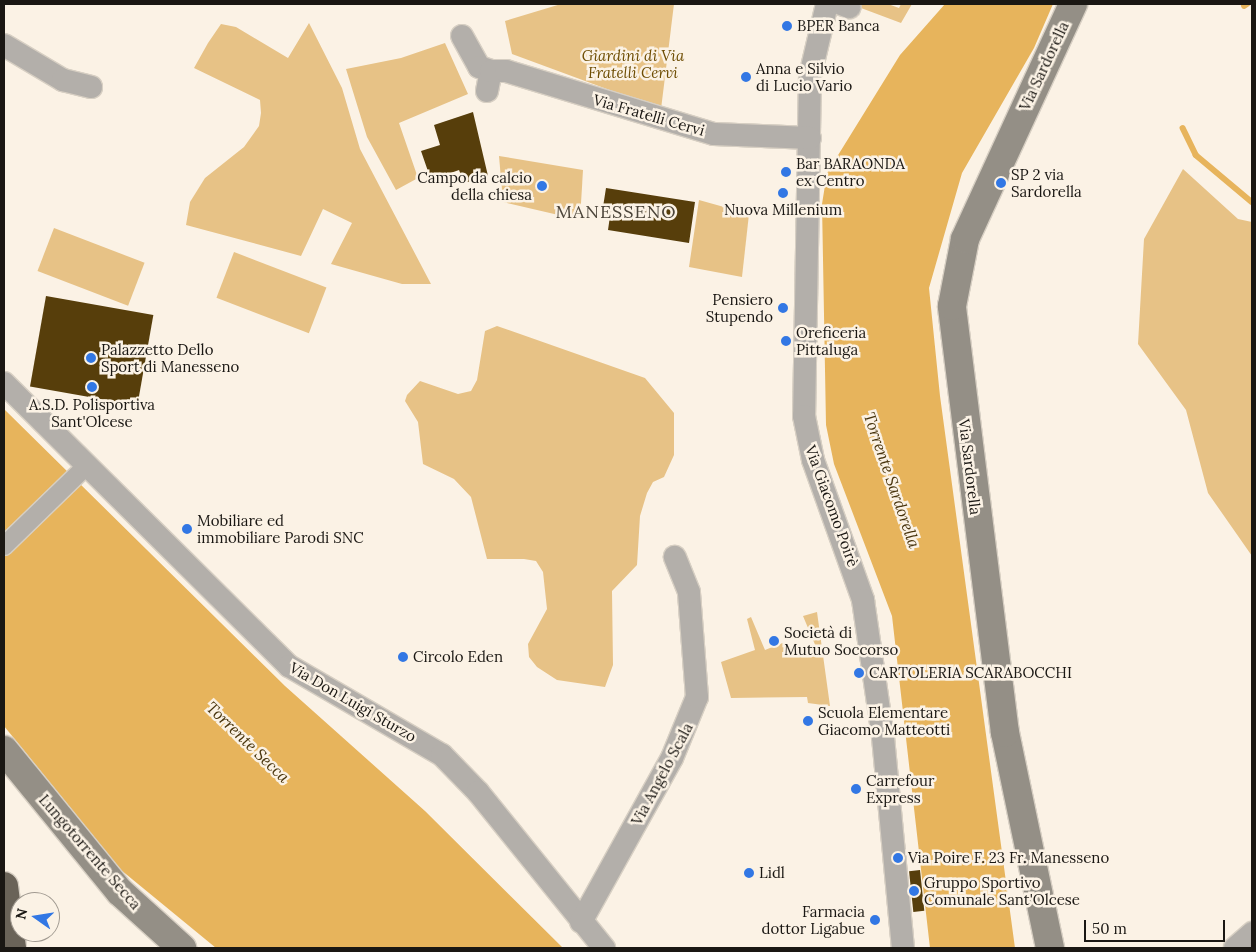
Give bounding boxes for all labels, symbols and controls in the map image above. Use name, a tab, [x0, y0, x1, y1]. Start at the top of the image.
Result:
place label: BPER Banca	[797, 17, 880, 35]
street label: Via Sardorella	[1016, 19, 1072, 113]
marker: BPER Banca	[781, 20, 793, 32]
park label: Giardini di Via Fratelli Cervi	[582, 46, 684, 81]
place label: Anna e Silvio di Lucio Vario	[756, 59, 852, 94]
marker: Anna e Silvio di Lucio Vario	[740, 71, 752, 83]
street label: Via Fratelli Cervi	[591, 91, 707, 139]
place label: Bar BARAONDA ex Centro	[796, 154, 905, 189]
place label: SP 2 via Sardorella	[1011, 165, 1082, 200]
marker: Bar BARAONDA ex Centro	[780, 166, 792, 178]
place label: Campo da calcio della chiesa	[417, 168, 532, 203]
marker: SP 2 via Sardorella	[995, 177, 1007, 189]
marker: Campo da calcio della chiesa	[536, 180, 548, 192]
marker: Nuova Millenium	[777, 187, 789, 199]
district label: MANESSENO	[554, 201, 678, 223]
place label: Nuova Millenium	[724, 201, 842, 219]
place label: Pensiero Stupendo	[706, 290, 773, 325]
marker: Pensiero Stupendo	[777, 302, 789, 314]
place label: Oreficeria Pittaluga	[796, 323, 866, 358]
marker: Oreficeria Pittaluga	[780, 335, 792, 347]
place label: Palazzetto Dello Sport di Manesseno	[101, 340, 239, 375]
marker: Palazzetto Dello Sport di Manesseno	[85, 352, 97, 364]
marker: A.S.D. Polisportiva Sant'Olcese	[86, 381, 98, 393]
place label: A.S.D. Polisportiva Sant'Olcese	[29, 395, 155, 430]
water label: Torrente Sardorella	[860, 410, 924, 550]
street label: Via Sardorella	[955, 418, 985, 516]
street label: Via Giacomo Poirè	[802, 443, 862, 569]
place label: Mobiliare ed immobiliare Parodi SNC	[197, 511, 364, 546]
marker: Mobiliare ed immobiliare Parodi SNC	[181, 523, 193, 535]
place label: Società di Mutuo Soccorso	[784, 623, 898, 658]
marker: Società di Mutuo Soccorso	[768, 635, 780, 647]
place label: Circolo Eden	[413, 648, 503, 666]
marker: Circolo Eden	[397, 651, 409, 663]
street label: Via Don Luigi Sturzo	[287, 658, 419, 746]
place label: CARTOLERIA SCARABOCCHI	[869, 664, 1072, 682]
marker: CARTOLERIA SCARABOCCHI	[853, 667, 865, 679]
water label: Torrente Secca	[203, 698, 293, 786]
place label: Scuola Elementare Giacomo Matteotti	[818, 703, 950, 738]
marker: Scuola Elementare Giacomo Matteotti	[802, 715, 814, 727]
street label: Via Angelo Scala	[627, 720, 697, 828]
place label: Carrefour Express	[866, 771, 934, 806]
marker: Carrefour Express	[850, 783, 862, 795]
street label: Lungotorrente Secca	[35, 791, 145, 913]
place label: Via Poire F. 23 Fr. Manesseno	[908, 849, 1109, 867]
marker: Via Poire F. 23 Fr. Manesseno	[892, 852, 904, 864]
place label: Lidl	[759, 864, 785, 882]
marker: Lidl	[743, 867, 755, 879]
place label: Gruppo Sportivo Comunale Sant'Olcese	[924, 873, 1080, 908]
marker: Gruppo Sportivo Comunale Sant'Olcese	[908, 885, 920, 897]
north arrow	[10, 892, 60, 942]
place label: Farmacia dottor Ligabue	[762, 902, 865, 937]
text: N	[11, 907, 31, 921]
scale bar	[1086, 910, 1227, 942]
marker: Farmacia dottor Ligabue	[869, 914, 881, 926]
text: 50 m	[1092, 919, 1127, 938]

